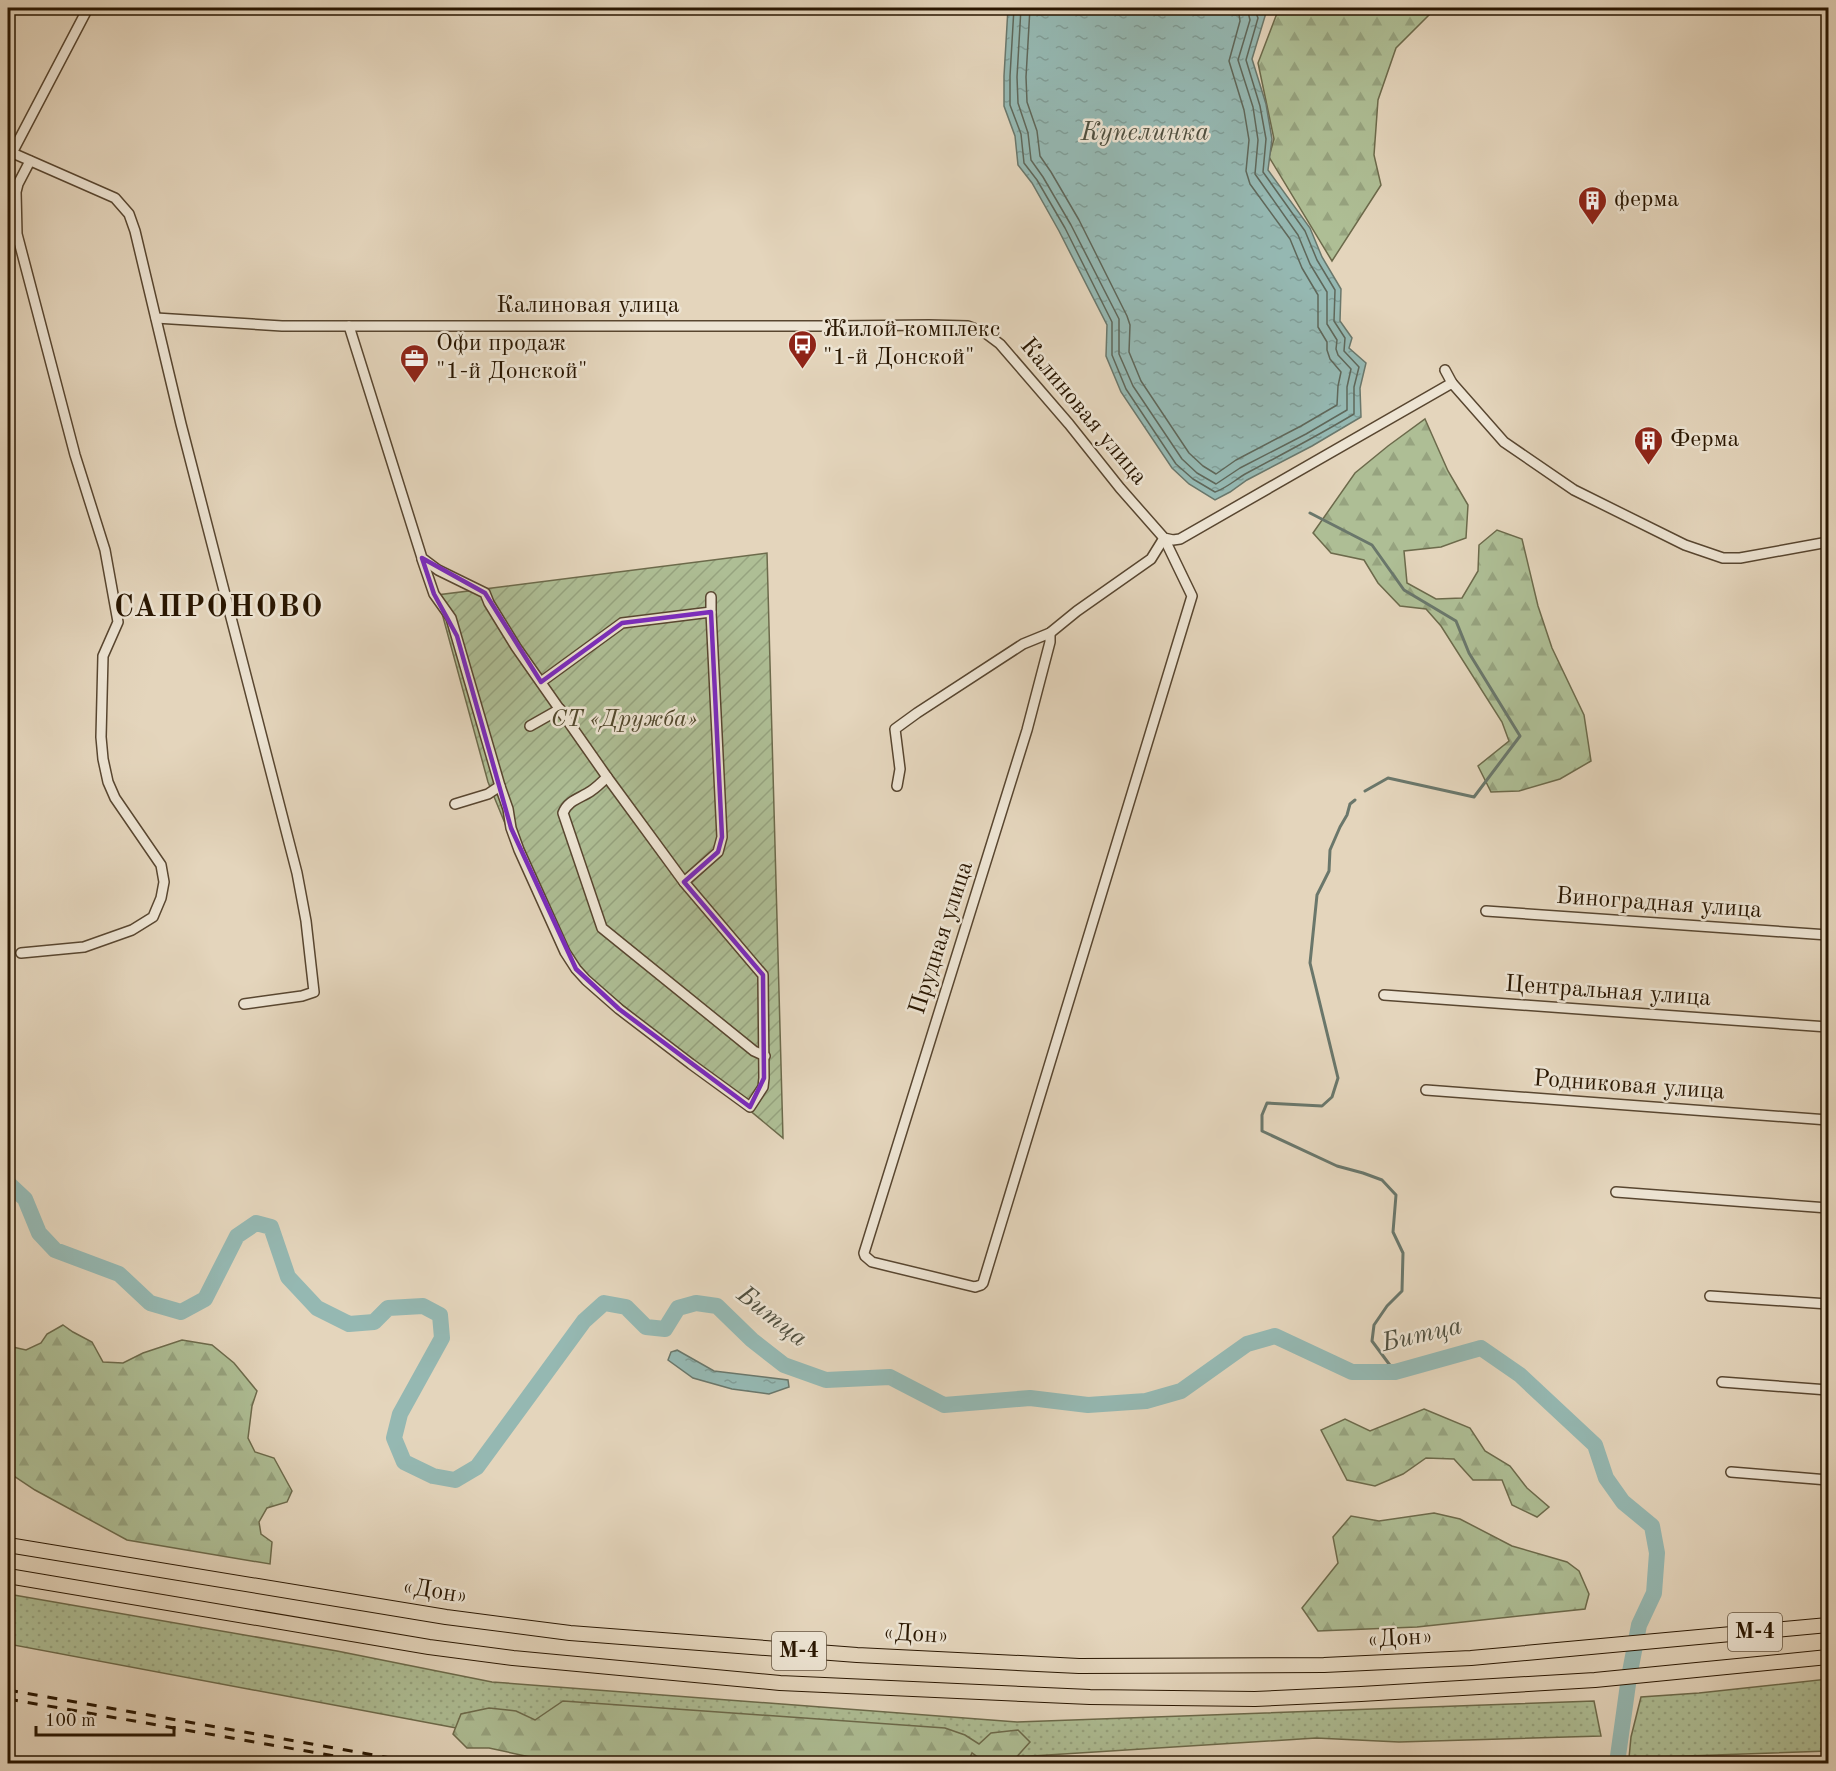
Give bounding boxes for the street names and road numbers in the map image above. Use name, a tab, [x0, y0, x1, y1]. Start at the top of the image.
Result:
street label: Калиновая улица	[496, 294, 680, 318]
street label: Калиновая улица	[1015, 334, 1151, 490]
street label: Прудная улица	[906, 858, 978, 1018]
street label: Виноградная улица	[1555, 885, 1763, 923]
street label: Центральная улица	[1504, 973, 1712, 1011]
street label: Родниковая улица	[1532, 1067, 1726, 1105]
street label: «Дон»	[401, 1575, 469, 1609]
road number: М-4	[1728, 1613, 1782, 1651]
street label: «Дон»	[882, 1621, 950, 1649]
street label: «Дон»	[1366, 1625, 1434, 1653]
road number: М-4	[772, 1632, 826, 1670]

